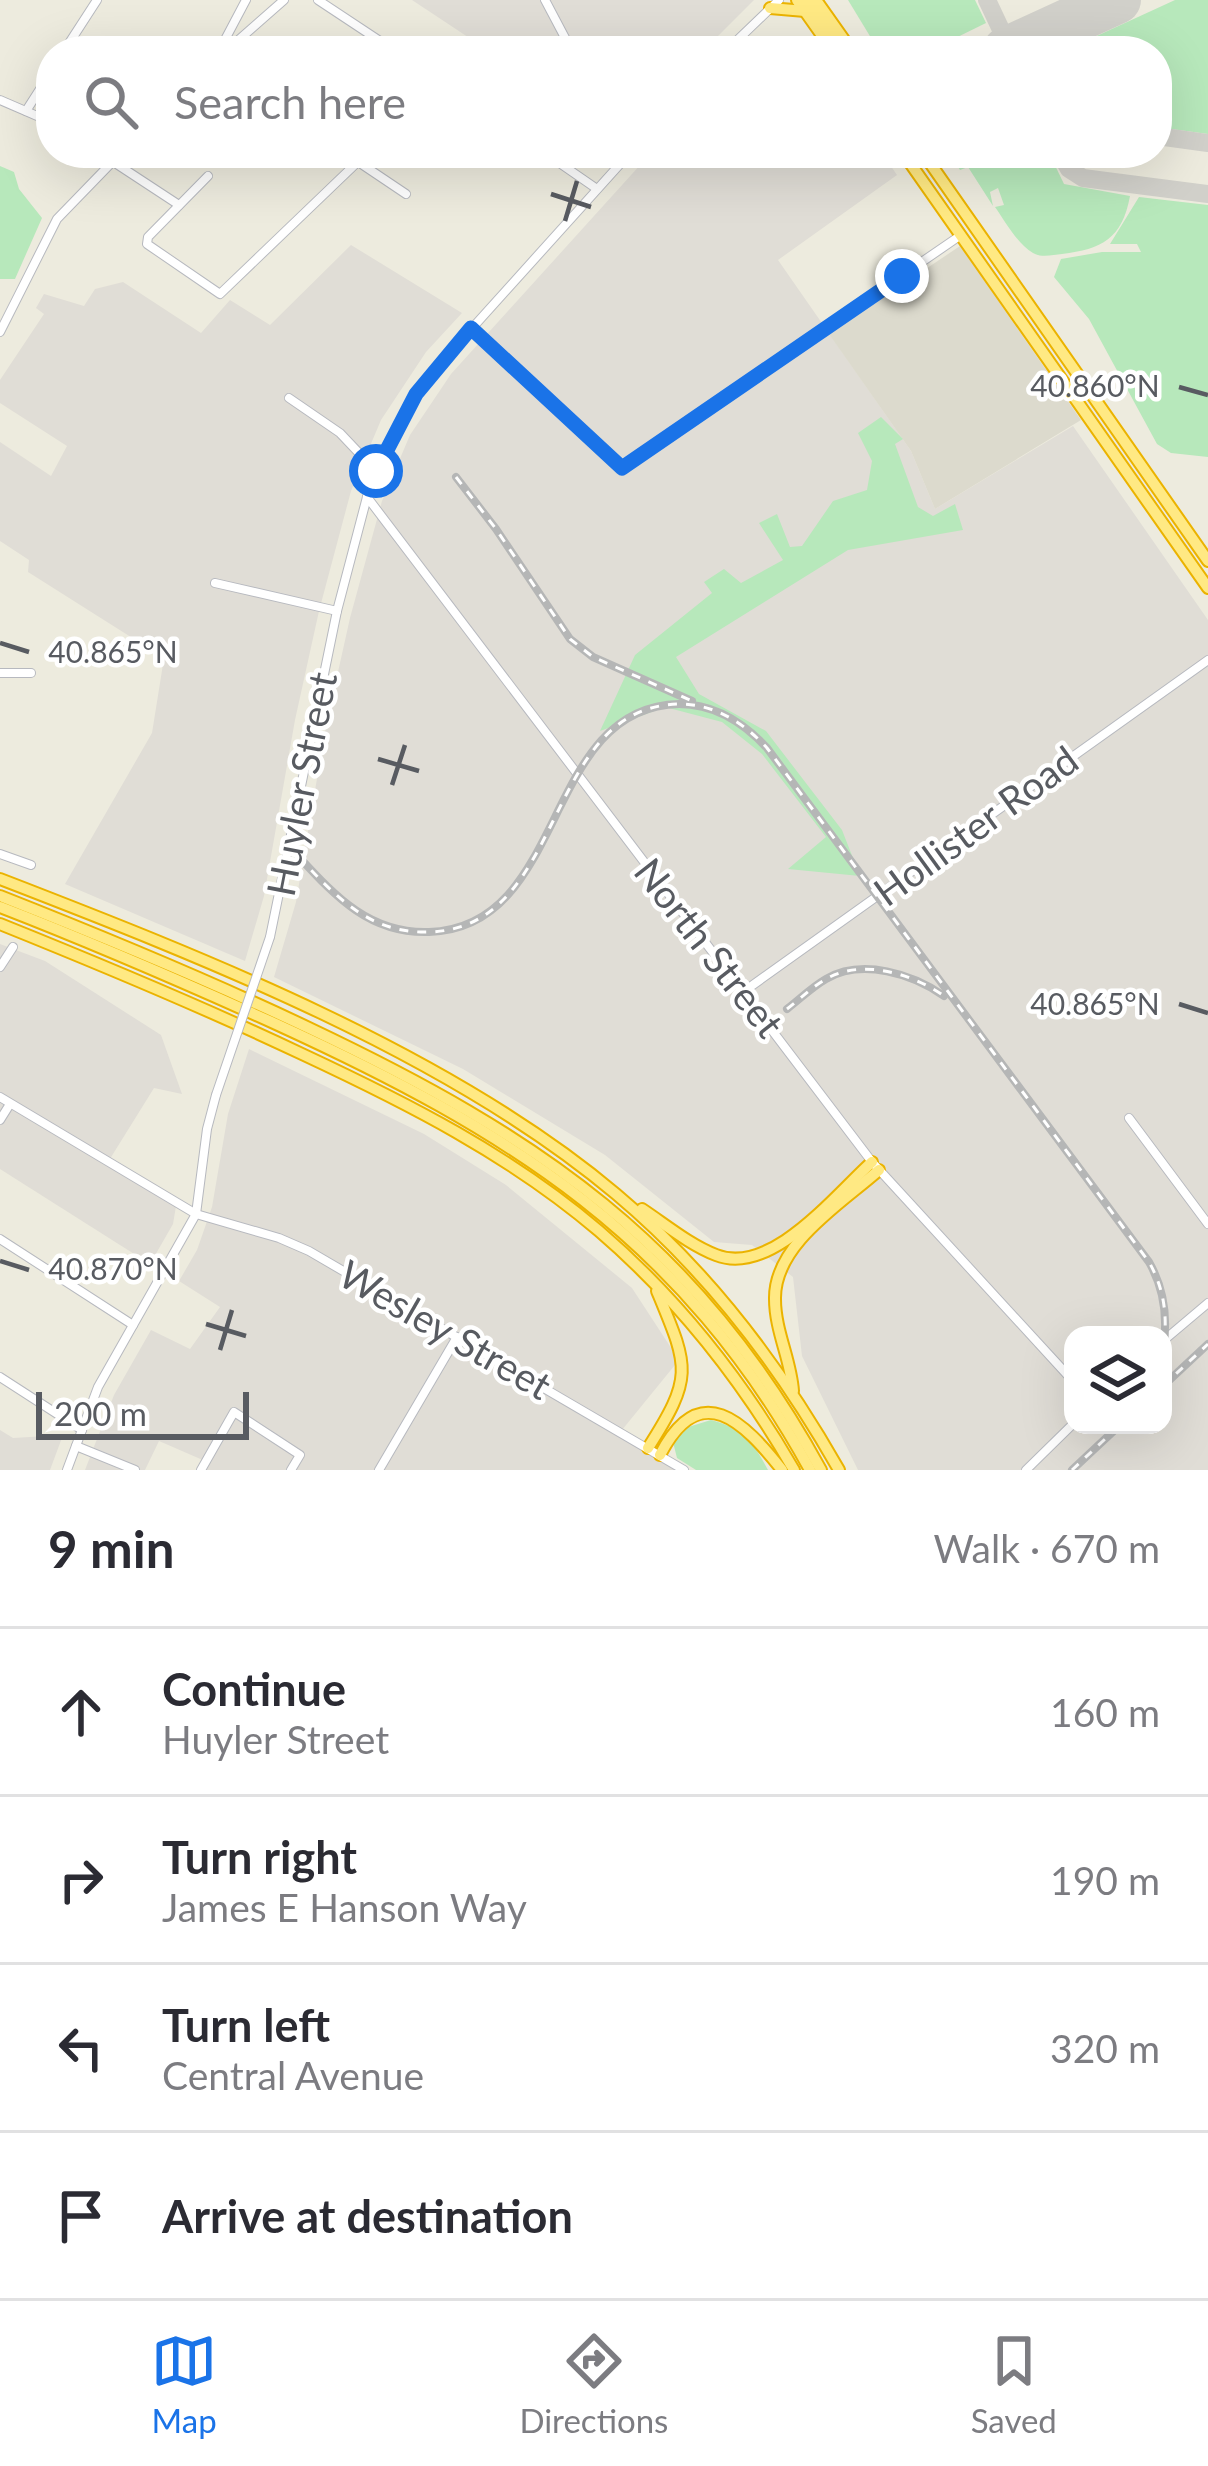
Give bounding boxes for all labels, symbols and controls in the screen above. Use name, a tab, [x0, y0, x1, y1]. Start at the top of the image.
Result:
search box	[36, 36, 1172, 168]
icon: search	[78, 69, 144, 135]
text: Search here	[174, 75, 406, 129]
route end	[875, 249, 929, 303]
text: 40.860°N	[1030, 367, 1160, 403]
route start	[349, 444, 403, 498]
text: 40.865°N	[48, 633, 178, 669]
street label: Huyler Street	[257, 668, 345, 900]
street label: Hollister Road	[865, 736, 1086, 914]
street label: North Street	[626, 849, 794, 1046]
text: 40.865°N	[1030, 985, 1160, 1021]
text: 40.870°N	[48, 1250, 178, 1286]
street label: Wesley Street	[331, 1250, 560, 1408]
map controls	[1064, 1326, 1172, 1434]
button: layers	[1064, 1326, 1172, 1434]
scale bar	[36, 1386, 249, 1439]
text: 200 m	[54, 1393, 147, 1433]
text: 9 min	[48, 1518, 174, 1579]
text: Walk · 670 m	[933, 1525, 1160, 1571]
text: Continue	[162, 1662, 346, 1716]
icon: ahead	[48, 1679, 114, 1745]
text: 160 m	[1050, 1689, 1160, 1735]
text: Huyler Street	[162, 1716, 389, 1762]
text: Turn right	[162, 1830, 357, 1884]
icon: right	[48, 1847, 114, 1913]
text: 190 m	[1050, 1857, 1160, 1903]
text: James E Hanson Way	[162, 1884, 527, 1930]
text: Turn left	[162, 1998, 330, 2052]
icon: left	[48, 2015, 114, 2081]
text: 320 m	[1050, 2025, 1160, 2071]
text: Central Avenue	[162, 2052, 424, 2098]
icon: arrive	[48, 2183, 114, 2249]
text: Arrive at destination	[162, 2189, 573, 2243]
tab: Map	[151, 2328, 217, 2440]
tab: Directions	[519, 2328, 668, 2440]
tab: Saved	[971, 2328, 1057, 2440]

